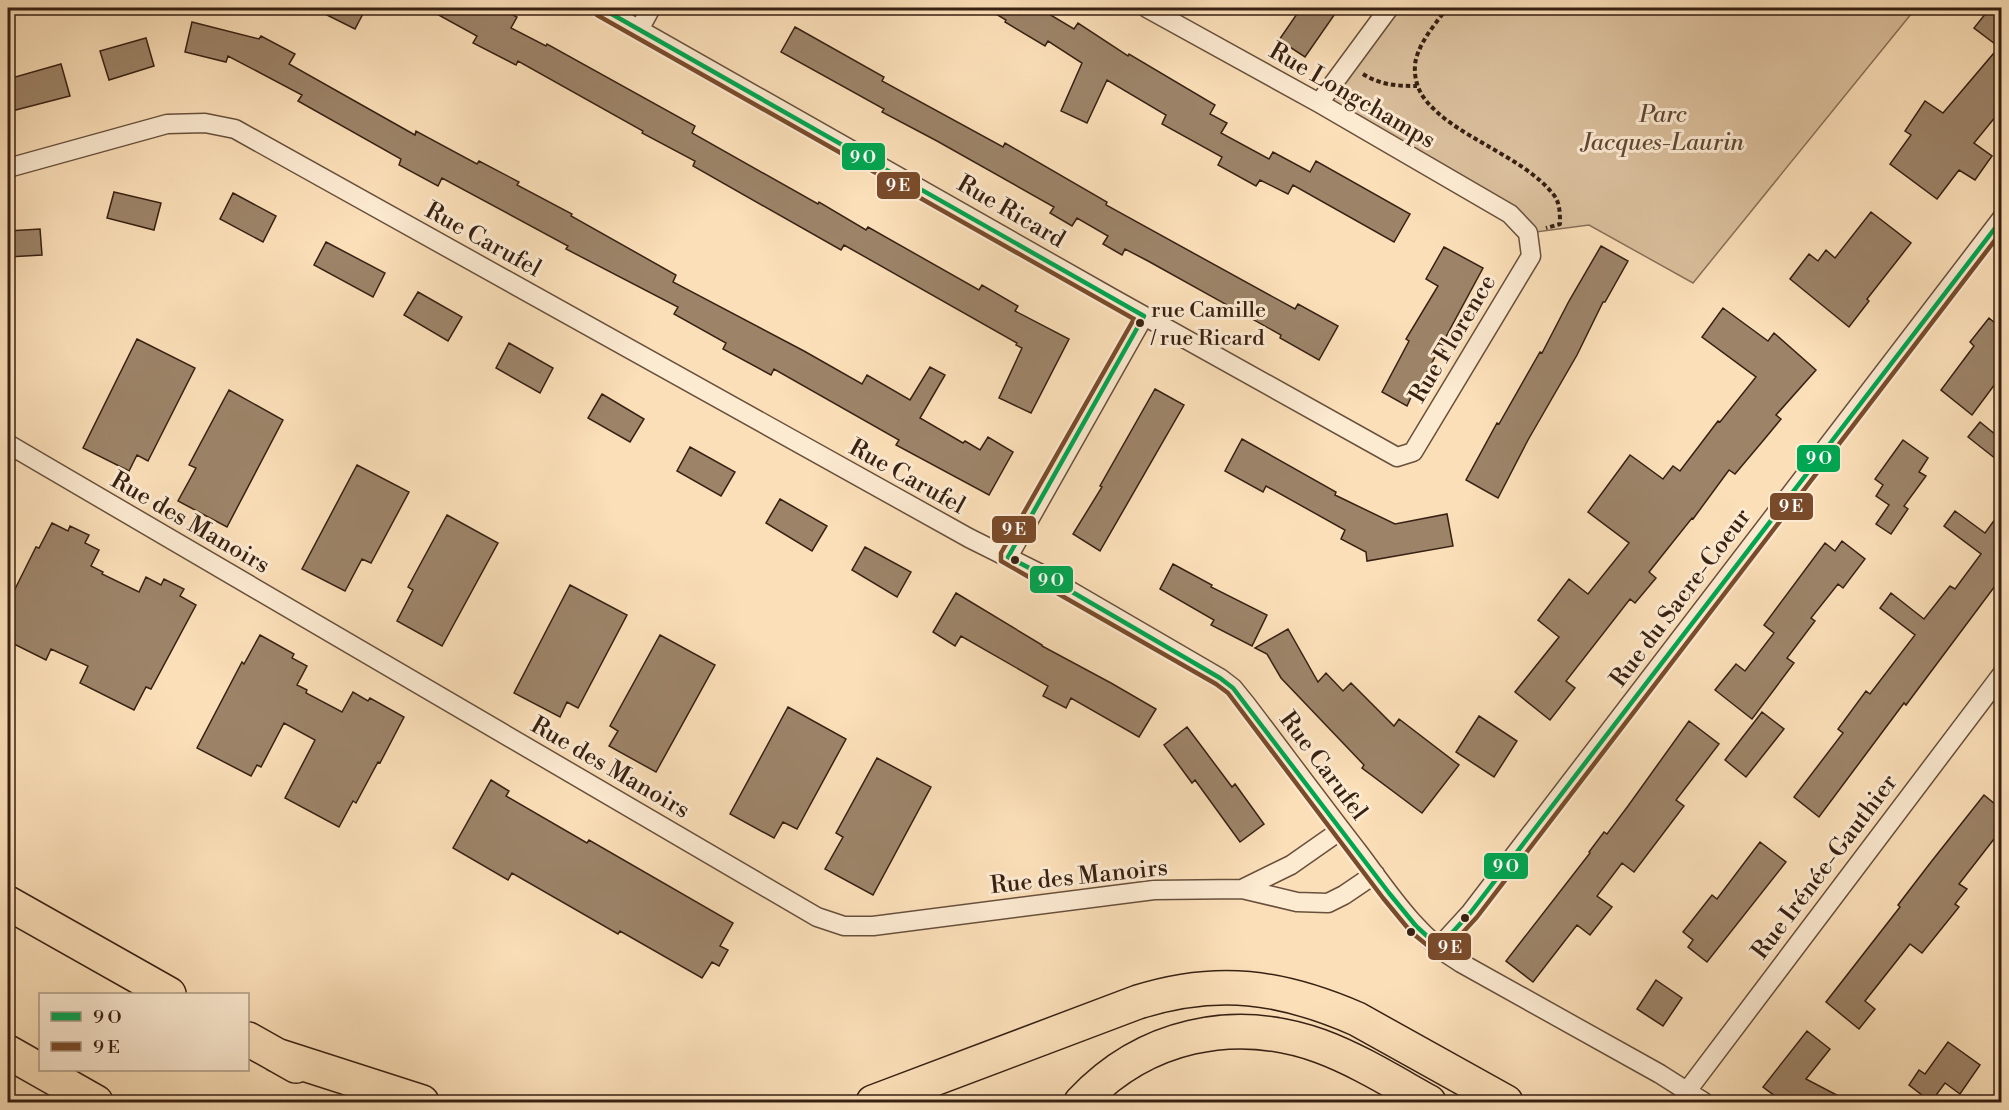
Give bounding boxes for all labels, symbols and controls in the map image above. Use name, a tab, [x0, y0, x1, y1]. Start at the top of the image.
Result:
street label: Rue Longchamps	[1263, 36, 1441, 156]
park label: Parc Jacques-Laurin	[1579, 100, 1745, 158]
line badge: 9 O	[841, 142, 886, 171]
text: 9 O	[850, 148, 876, 168]
street label: Rue Ricard	[952, 169, 1071, 255]
line badge: 9 E	[876, 171, 921, 200]
text: 9 E	[886, 176, 910, 196]
street label: Rue Carufel	[420, 196, 546, 284]
street label: Rue Florence	[1403, 269, 1503, 409]
place label: rue Camille / rue Ricard	[1150, 297, 1266, 352]
marker: rue Camille / rue Ricard	[1134, 317, 1146, 329]
street label: Rue Carufel	[844, 433, 970, 521]
line badge: 9 O	[1796, 444, 1841, 473]
text: 9 O	[1806, 449, 1832, 469]
street label: Rue des Manoirs	[105, 465, 275, 581]
line badge: 9 E	[1769, 492, 1814, 521]
text: 9 E	[1779, 497, 1803, 517]
street label: Rue du Sacre-Coeur	[1604, 503, 1758, 693]
line badge: 9 E	[991, 515, 1037, 544]
text: 9 E	[1002, 520, 1026, 540]
unlabelled marker	[1009, 554, 1021, 566]
line badge: 9 O	[1029, 565, 1074, 594]
text: 9 O	[1038, 571, 1064, 591]
street label: Rue Carufel	[1272, 706, 1374, 826]
street label: Rue des Manoirs	[525, 710, 695, 826]
street label: Rue Irénée-Gauthier	[1746, 768, 1904, 966]
line badge: 9 O	[1483, 852, 1529, 880]
street label: Rue des Manoirs	[989, 853, 1169, 901]
text: 9 O	[1493, 857, 1519, 877]
unlabelled marker	[1459, 912, 1471, 924]
unlabelled marker	[1405, 926, 1417, 938]
line badge: 9 E	[1427, 932, 1472, 961]
text: 9 E	[1438, 938, 1462, 958]
legend	[39, 993, 249, 1071]
text: 9 O	[93, 1006, 122, 1029]
text: 9 E	[93, 1036, 120, 1059]

